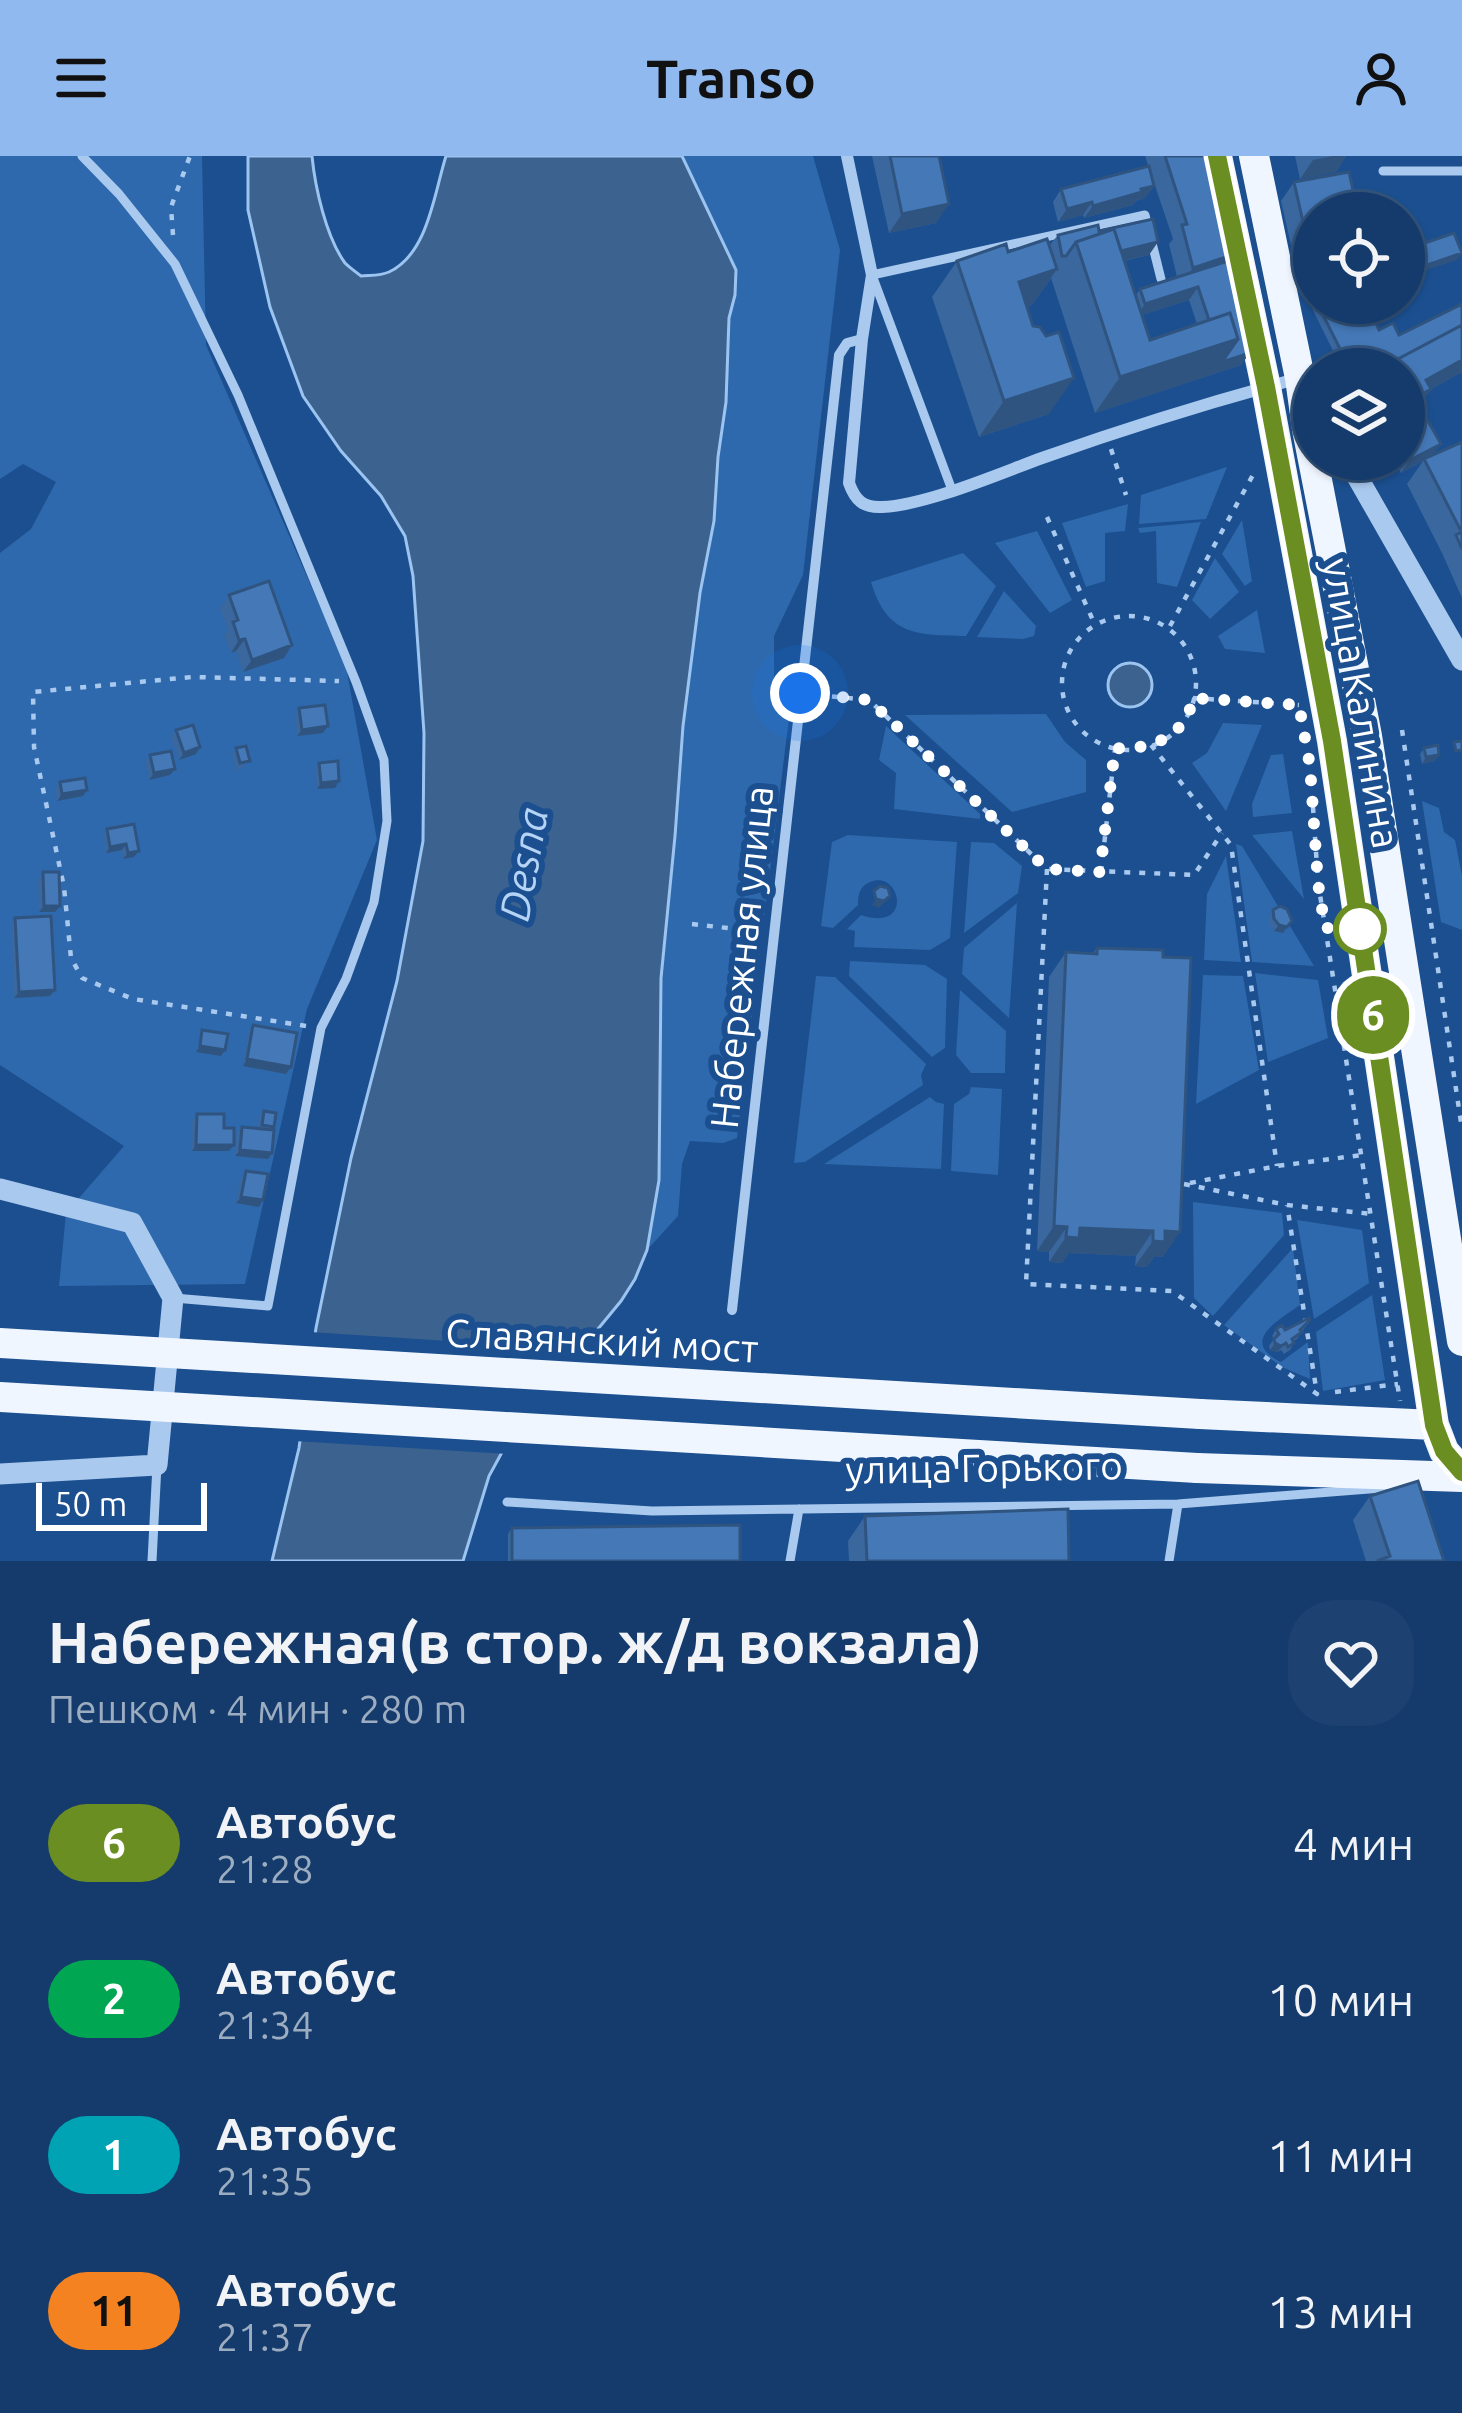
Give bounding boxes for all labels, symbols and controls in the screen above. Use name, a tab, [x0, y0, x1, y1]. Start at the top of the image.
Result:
icon: menu	[48, 45, 114, 111]
icon: person	[1348, 45, 1414, 111]
text: Transo	[646, 48, 816, 108]
map controls	[1293, 192, 1425, 480]
button: locate	[1293, 192, 1425, 324]
button: layers	[1293, 348, 1425, 480]
street label: улица Калинина	[1315, 554, 1409, 852]
your location	[770, 663, 830, 723]
street label: Набережная улица	[702, 784, 780, 1130]
water label: Desna	[490, 804, 556, 924]
unlabelled marker	[1335, 904, 1385, 954]
line badge: 6	[1334, 976, 1412, 1054]
text: 6	[1361, 991, 1385, 1038]
street label: Славянский мост	[444, 1310, 760, 1370]
street label: улица Горького	[845, 1443, 1123, 1491]
scale bar	[36, 1477, 207, 1530]
text: 50 m	[54, 1485, 127, 1522]
button: heart	[1288, 1600, 1414, 1726]
text: Набережная(в стор. ж/д вокзала)	[48, 1610, 982, 1674]
text: Пешком · 4 мин · 280 m	[48, 1687, 467, 1730]
text: Автобус	[216, 1796, 397, 1847]
text: 4 мин	[1293, 1818, 1414, 1869]
text: 6	[102, 1819, 126, 1866]
text: 21:28	[216, 1847, 314, 1890]
text: Автобус	[216, 1952, 397, 2003]
text: 10 мин	[1267, 1974, 1414, 2025]
text: 2	[102, 1975, 126, 2022]
text: 21:34	[216, 2003, 314, 2046]
text: Автобус	[216, 2108, 397, 2159]
text: 11 мин	[1267, 2130, 1414, 2181]
text: 1	[102, 2131, 126, 2178]
text: 21:35	[216, 2159, 314, 2202]
text: Автобус	[216, 2264, 397, 2315]
text: 13 мин	[1267, 2286, 1414, 2337]
text: 11	[90, 2287, 138, 2334]
text: 21:37	[216, 2315, 314, 2358]

